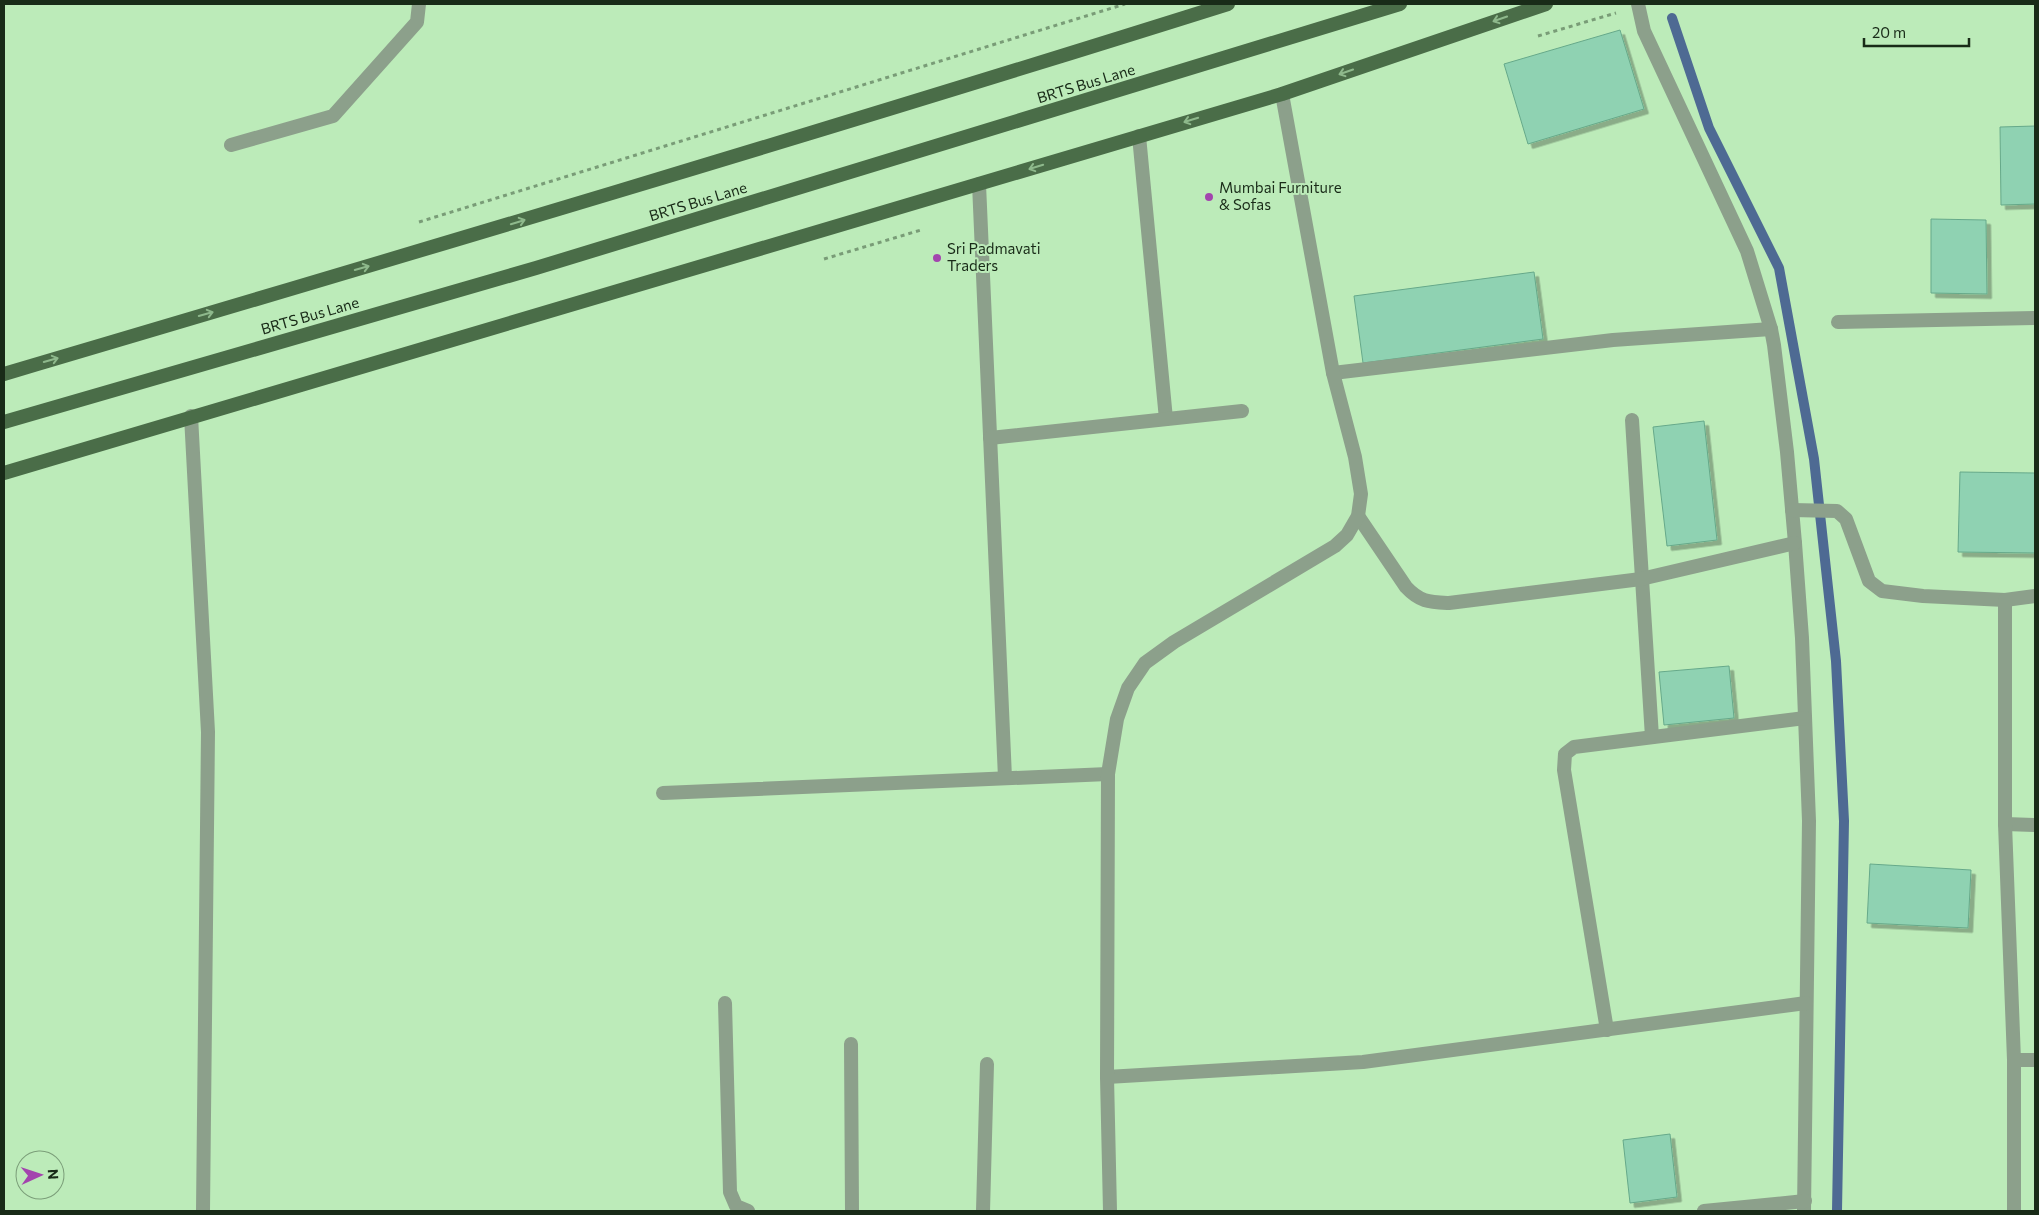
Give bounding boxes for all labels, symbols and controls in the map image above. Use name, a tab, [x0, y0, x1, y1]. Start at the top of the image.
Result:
one-way arrow	[1493, 15, 1509, 25]
scale bar	[1864, 15, 1969, 47]
text: 20 m	[1872, 23, 1906, 41]
street label: BRTS Bus Lane	[1035, 60, 1137, 106]
one-way arrow	[1339, 68, 1355, 77]
one-way arrow	[1184, 115, 1200, 125]
one-way arrow	[1028, 162, 1044, 172]
street label: BRTS Bus Lane	[647, 178, 749, 224]
place label: Mumbai Furniture & Sofas	[1219, 178, 1342, 213]
marker: Mumbai Furniture & Sofas	[1203, 191, 1215, 203]
one-way arrow	[510, 216, 526, 226]
place label: Sri Padmavati Traders	[947, 239, 1041, 274]
marker: Sri Padmavati Traders	[931, 252, 943, 264]
one-way arrow	[354, 263, 370, 273]
street label: BRTS Bus Lane	[258, 292, 361, 338]
one-way arrow	[198, 309, 214, 319]
one-way arrow	[42, 355, 58, 365]
north arrow	[15, 1150, 65, 1200]
text: N	[45, 1169, 62, 1180]

